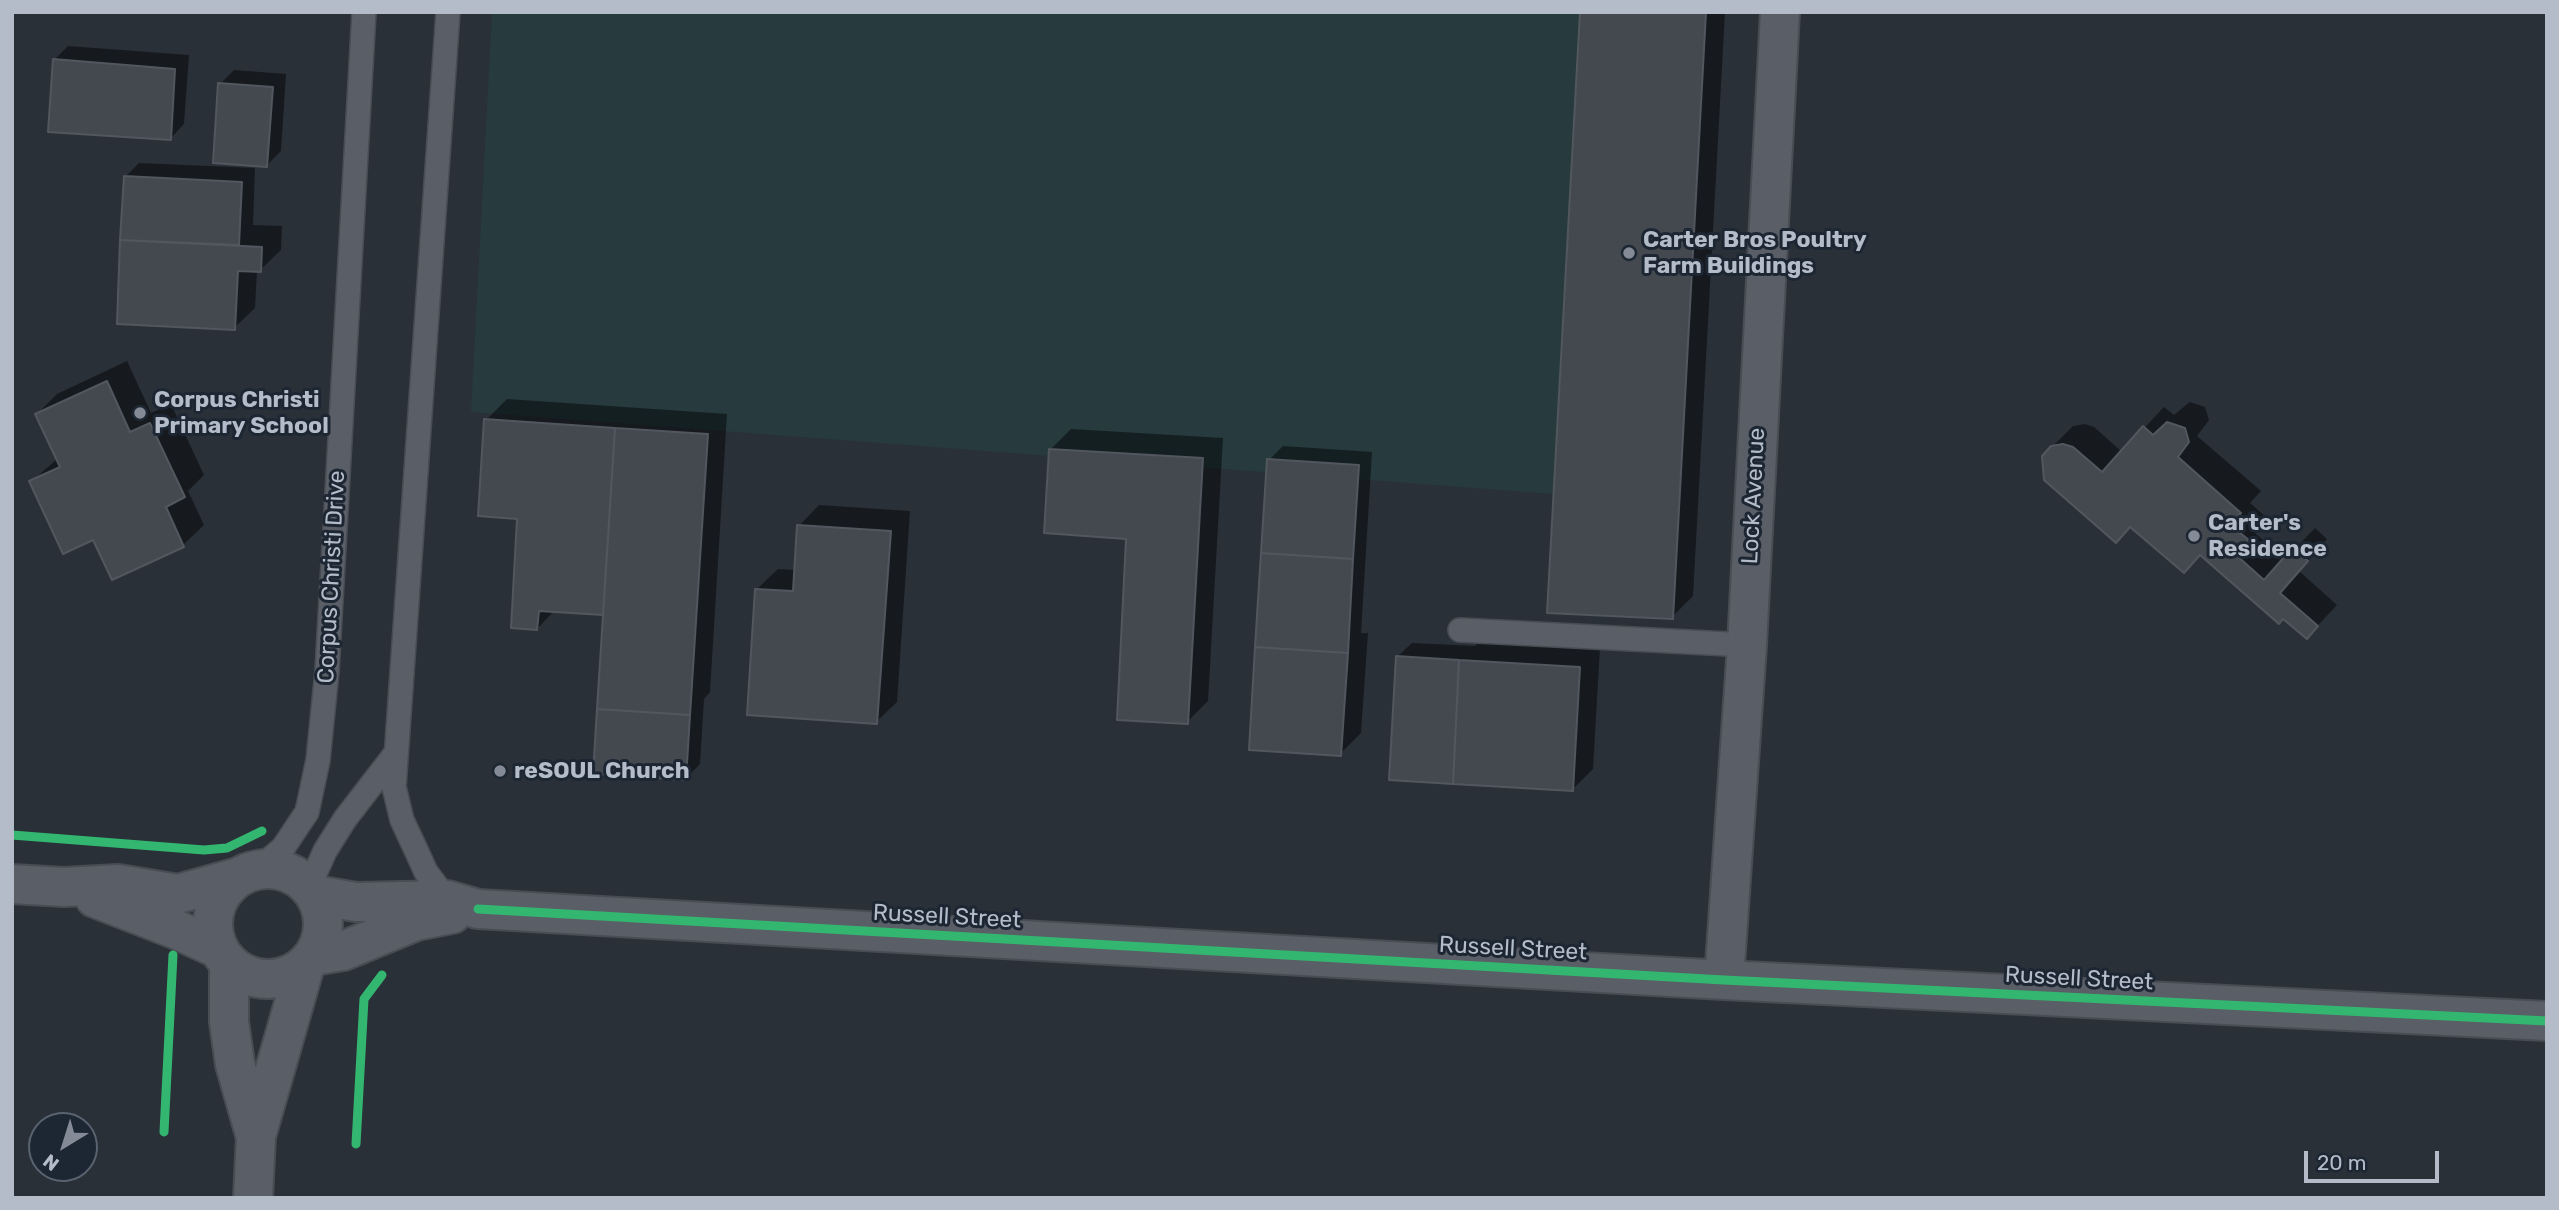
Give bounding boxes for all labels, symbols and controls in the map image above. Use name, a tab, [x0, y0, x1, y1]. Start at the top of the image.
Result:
place label: Carter Bros Poultry Farm Buildings	[1643, 226, 1867, 280]
marker: Carter Bros Poultry Farm Buildings	[1621, 245, 1637, 261]
place label: Corpus Christi Primary School	[154, 386, 329, 440]
marker: Corpus Christi Primary School	[132, 405, 148, 421]
street label: Lock Avenue	[1737, 427, 1771, 565]
street label: Corpus Christi Drive	[313, 470, 351, 684]
place label: Carter's Residence	[2208, 509, 2327, 563]
marker: Carter's Residence	[2186, 528, 2202, 544]
place label: reSOUL Church	[514, 757, 690, 785]
marker: reSOUL Church	[492, 763, 508, 779]
street label: Russell Street	[872, 899, 1022, 935]
street label: Russell Street	[1438, 931, 1588, 967]
street label: Russell Street	[2004, 961, 2154, 997]
north arrow	[28, 1112, 98, 1182]
scale bar	[2307, 1136, 2442, 1180]
text: N	[39, 1149, 63, 1176]
text: 20 m	[2317, 1150, 2366, 1175]

